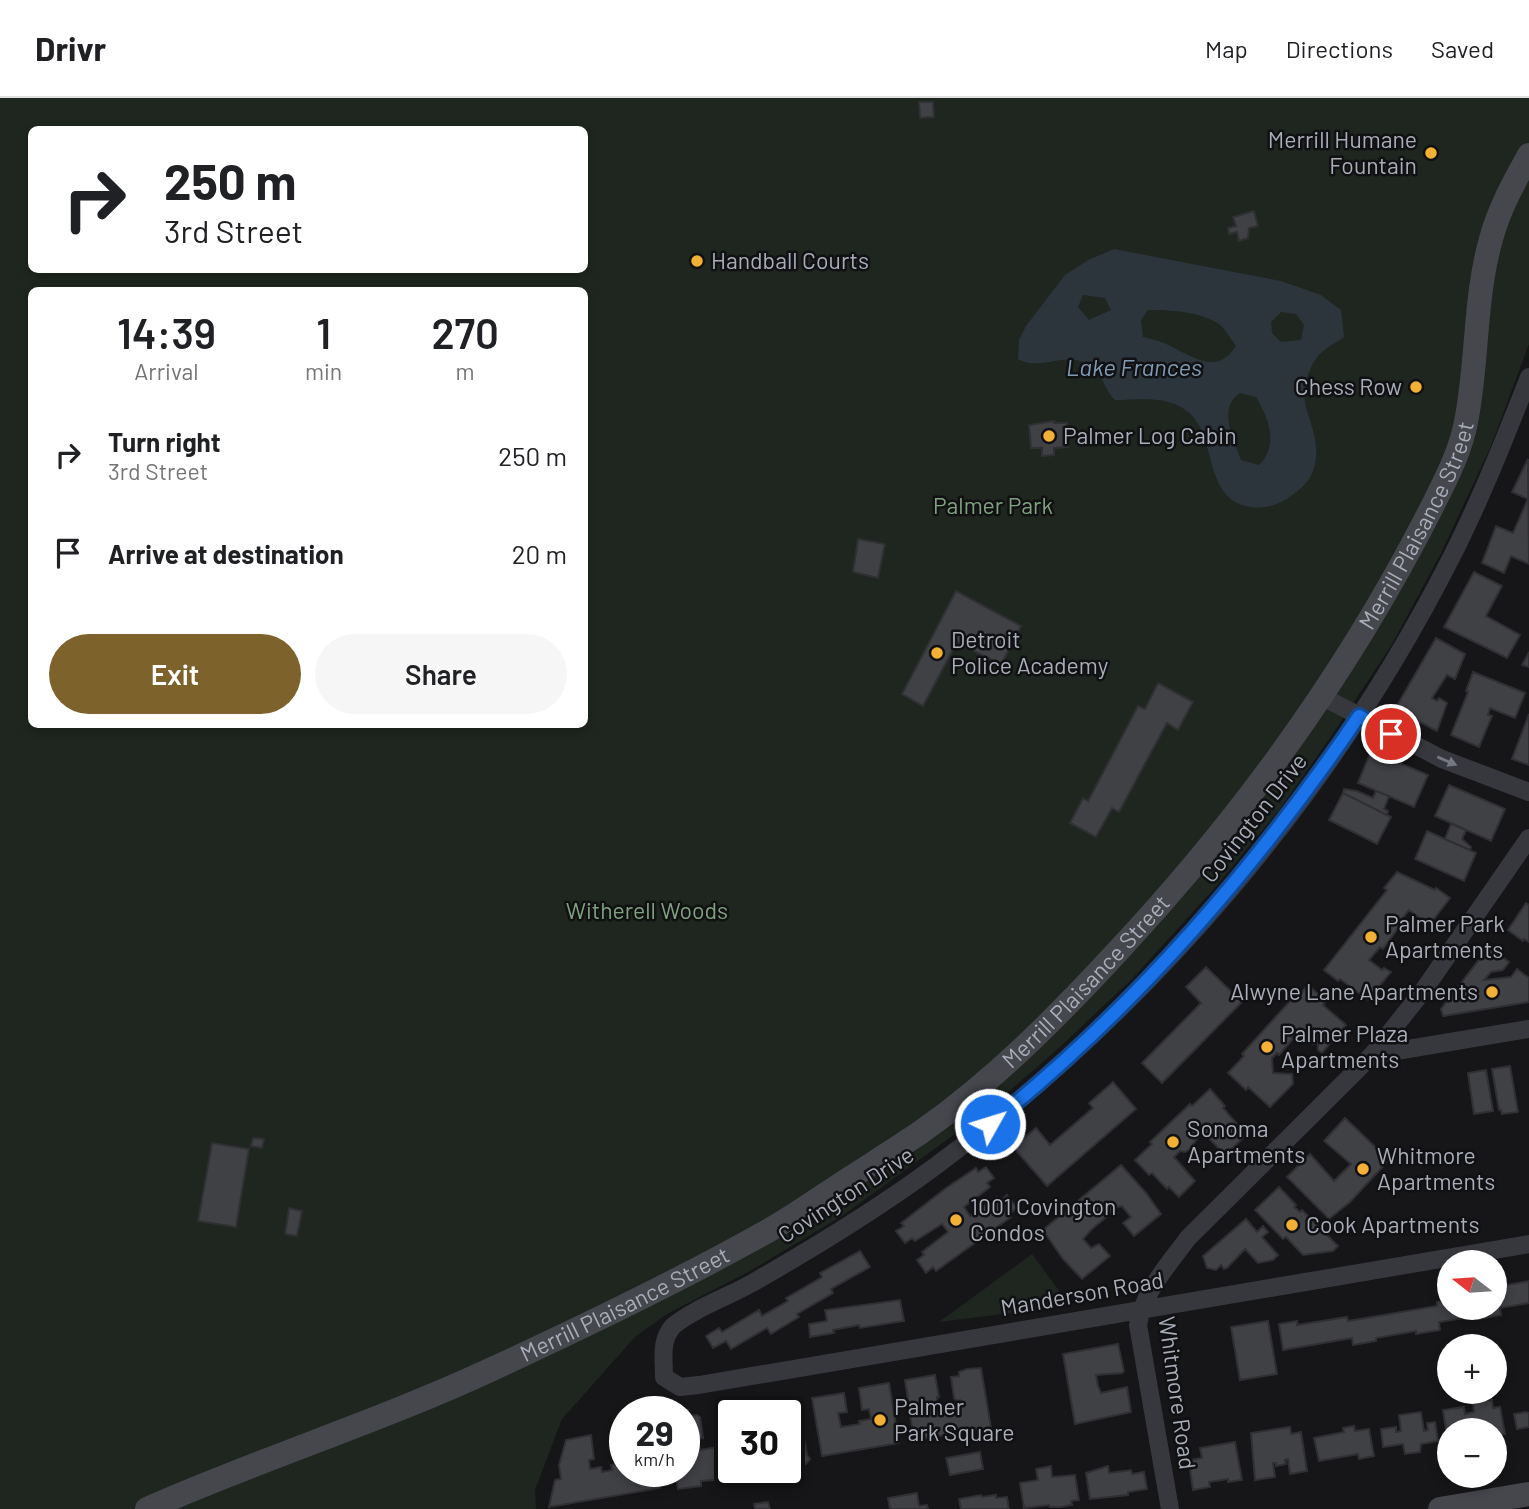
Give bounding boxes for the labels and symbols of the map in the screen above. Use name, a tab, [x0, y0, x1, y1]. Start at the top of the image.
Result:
place label: Merrill Humane Fountain	[1268, 125, 1417, 179]
marker: Merrill Humane Fountain	[1423, 145, 1439, 161]
place label: Handball Courts	[711, 246, 869, 274]
marker: Handball Courts	[689, 253, 705, 269]
water label: Lake Frances	[1066, 352, 1202, 381]
place label: Chess Row	[1295, 372, 1402, 400]
marker: Chess Row	[1408, 379, 1424, 395]
street label: Merrill Plaisance Street	[1352, 419, 1479, 634]
place label: Palmer Log Cabin	[1063, 421, 1237, 449]
marker: Palmer Log Cabin	[1041, 428, 1057, 444]
park label: Palmer Park	[933, 491, 1053, 519]
place label: Detroit Police Academy	[951, 625, 1109, 679]
marker: Detroit Police Academy	[929, 645, 945, 661]
pin	[1361, 704, 1421, 764]
street label: Covington Drive	[1194, 747, 1312, 888]
one-way arrow	[1437, 755, 1458, 766]
street label: Merrill Plaisance Street	[996, 889, 1175, 1074]
park label: Witherell Woods	[566, 896, 728, 924]
place label: Palmer Park Apartments	[1385, 909, 1505, 963]
marker: Palmer Park Apartments	[1363, 929, 1379, 945]
place label: Alwyne Lane Apartments	[1230, 977, 1478, 1005]
marker: Alwyne Lane Apartments	[1484, 984, 1500, 1000]
place label: Palmer Plaza Apartments	[1281, 1019, 1408, 1073]
marker: Palmer Plaza Apartments	[1259, 1039, 1275, 1055]
position arrow	[953, 1087, 1027, 1161]
place label: Sonoma Apartments	[1187, 1114, 1305, 1168]
marker: Sonoma Apartments	[1165, 1134, 1181, 1150]
street label: Covington Drive	[772, 1140, 919, 1248]
place label: Whitmore Apartments	[1377, 1141, 1495, 1195]
marker: Whitmore Apartments	[1355, 1161, 1371, 1177]
place label: 1001 Covington Condos	[970, 1192, 1117, 1246]
place label: Cook Apartments	[1306, 1210, 1480, 1238]
marker: 1001 Covington Condos	[948, 1212, 964, 1228]
marker: Cook Apartments	[1284, 1217, 1300, 1233]
street label: Merrill Plaisance Street	[515, 1240, 734, 1367]
north arrow	[1437, 1250, 1507, 1320]
street label: Manderson Road	[998, 1265, 1166, 1321]
street label: Whitmore Road	[1153, 1315, 1203, 1471]
place label: Palmer Park Square	[894, 1392, 1015, 1446]
speed limit sign: 30	[714, 1396, 805, 1487]
marker: Palmer Park Square	[872, 1412, 888, 1428]

